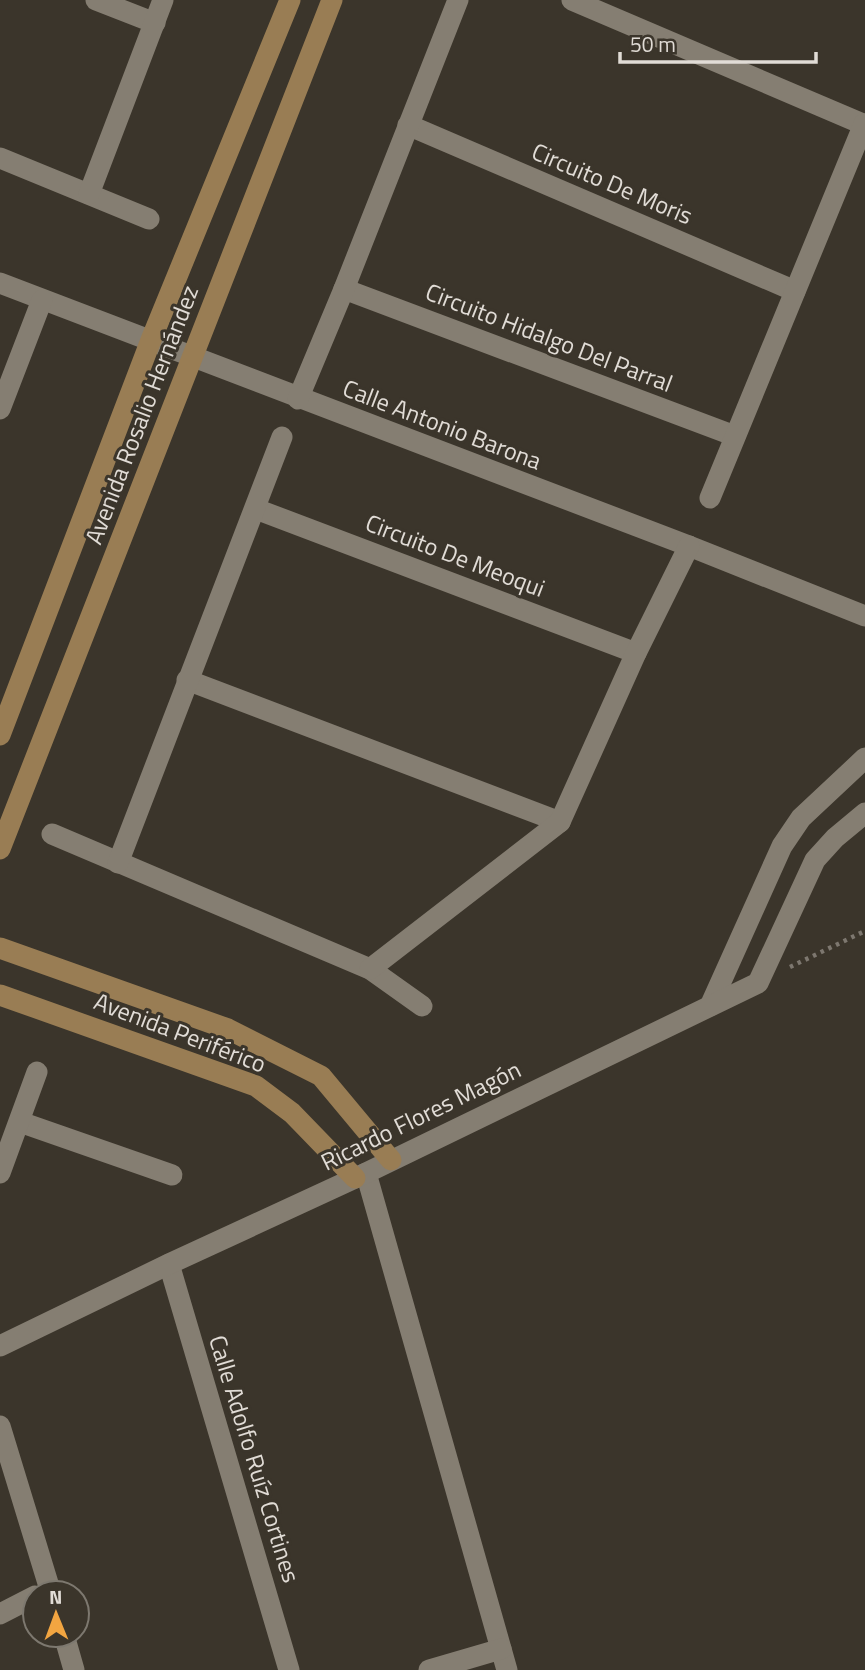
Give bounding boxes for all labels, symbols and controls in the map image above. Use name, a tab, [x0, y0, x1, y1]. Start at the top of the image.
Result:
scale bar	[620, 21, 816, 65]
text: 50 m	[630, 28, 676, 60]
street label: Circuito De Moris	[526, 133, 698, 233]
street label: Circuito Hidalgo Del Parral	[421, 273, 678, 401]
street label: Avenida Rosalio Hernández	[75, 280, 207, 549]
street label: Calle Antonio Barona	[338, 370, 547, 479]
street label: Circuito De Meoqui	[360, 504, 550, 606]
street label: Avenida Periférico	[89, 983, 272, 1081]
street label: Ricardo Flores Magón	[314, 1051, 527, 1179]
street label: Calle Adolfo Ruíz Cortines	[200, 1331, 310, 1587]
north arrow	[21, 1579, 91, 1649]
text: N	[49, 1582, 63, 1611]

